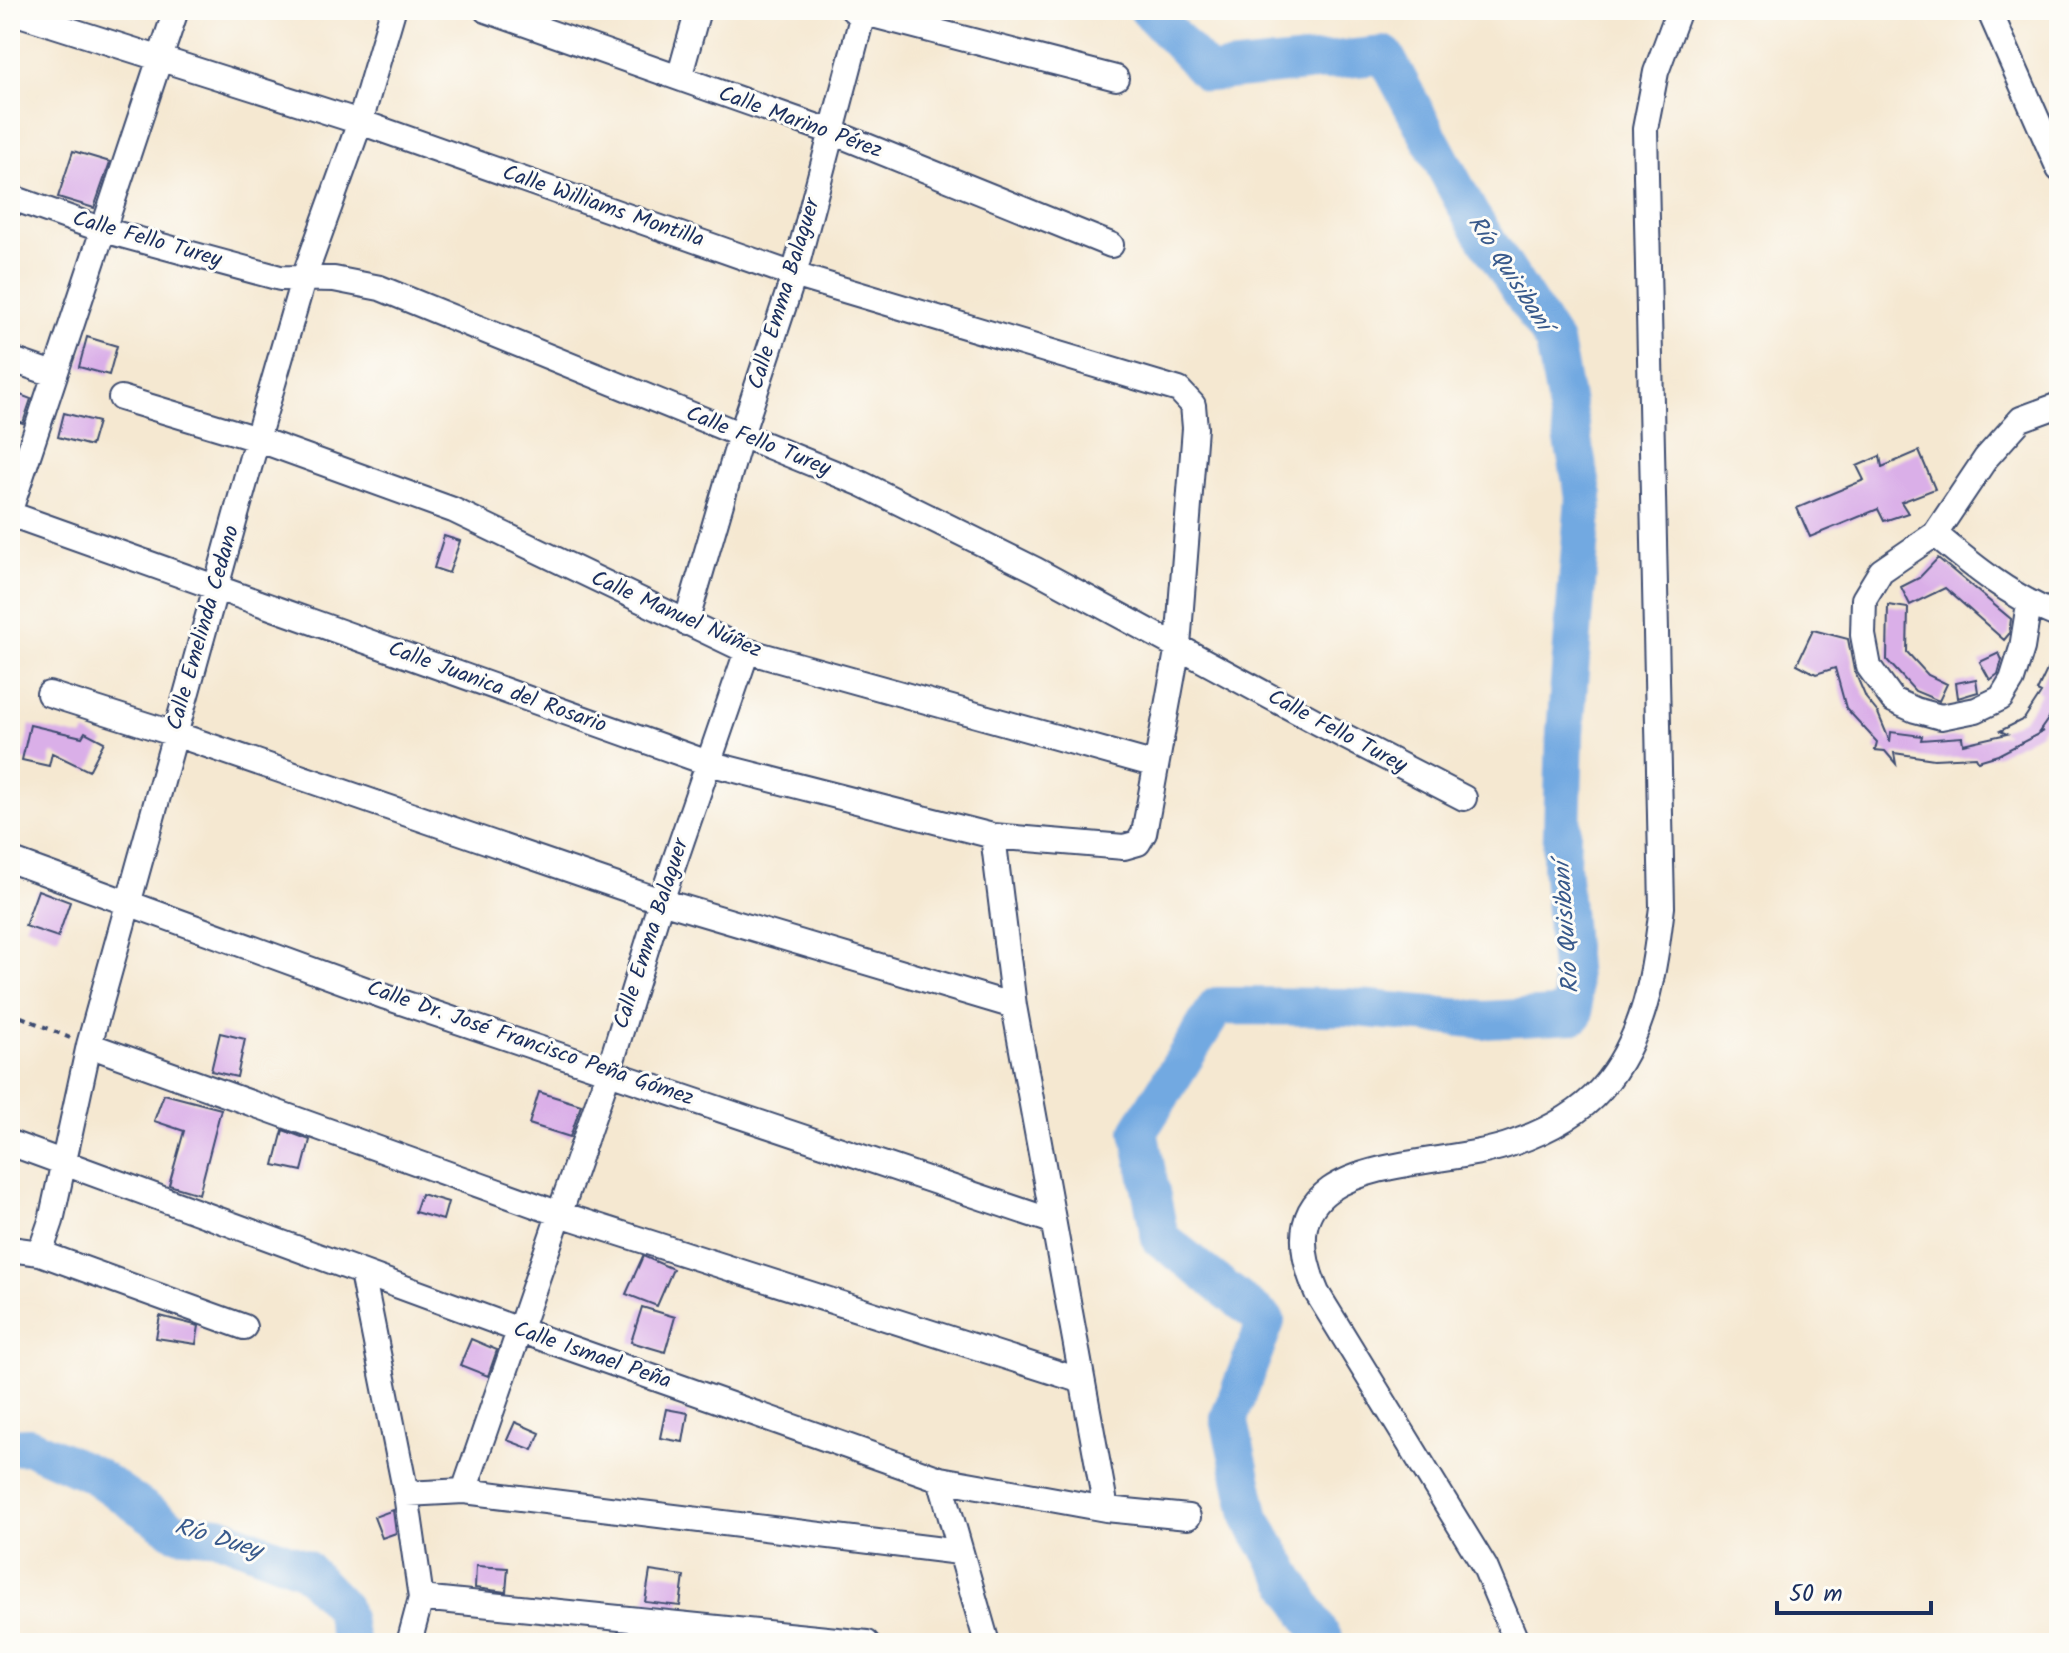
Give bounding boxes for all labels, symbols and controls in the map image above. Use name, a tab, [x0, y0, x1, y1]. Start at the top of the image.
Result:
street label: Calle Marino Pérez	[713, 77, 887, 169]
street label: Calle Williams Montilla	[497, 156, 709, 258]
street label: Calle Emma Balaguer	[739, 192, 831, 394]
street label: Calle Fello Turey	[68, 202, 226, 278]
water label: Río Quisibaní	[1457, 207, 1566, 346]
street label: Calle Fello Turey	[680, 397, 836, 487]
street label: Calle Emelinda Cedano	[158, 521, 250, 735]
street label: Calle Manuel Núñez	[585, 562, 767, 668]
street label: Calle Juanica del Rosario	[383, 632, 611, 744]
street label: Calle Fello Turey	[1261, 680, 1414, 784]
street label: Calle Emma Balaguer	[605, 833, 700, 1034]
water label: Río Quisibaní	[1542, 853, 1591, 995]
street label: Calle Dr. José Francisco Peña Gómez	[362, 972, 698, 1117]
street label: Calle Ismael Peña	[508, 1313, 676, 1399]
water label: Río Duey	[170, 1507, 270, 1572]
scale bar	[1777, 1565, 1931, 1615]
text: 50 m	[1789, 1575, 1843, 1614]

